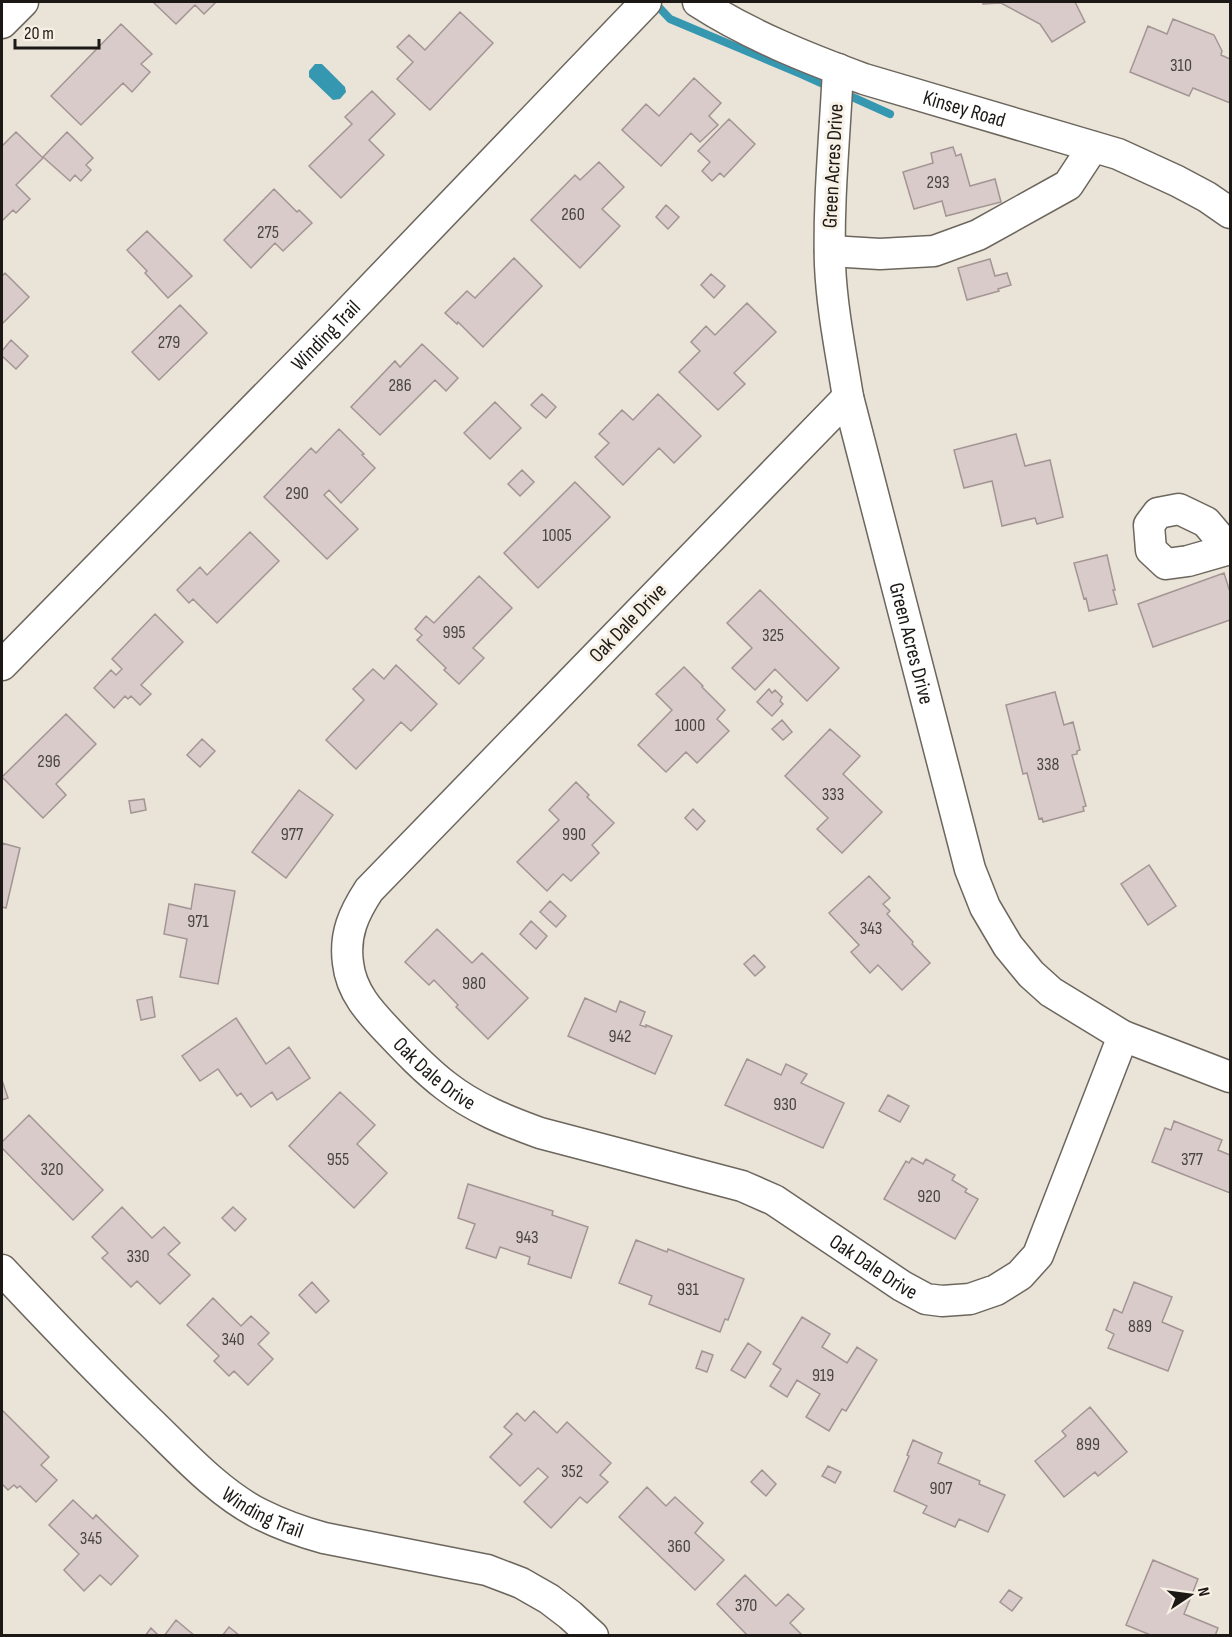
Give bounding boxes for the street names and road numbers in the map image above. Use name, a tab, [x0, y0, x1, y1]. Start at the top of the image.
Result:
street label: Kinsey Road	[920, 85, 1009, 133]
street label: Green Acres Drive	[817, 103, 849, 229]
street label: Winding Trail	[286, 295, 366, 376]
street label: Oak Dale Drive	[584, 578, 672, 668]
street label: Green Acres Drive	[884, 580, 939, 707]
street label: Oak Dale Drive	[388, 1032, 480, 1115]
street label: Oak Dale Drive	[825, 1229, 922, 1305]
street label: Winding Trail	[217, 1481, 307, 1543]

